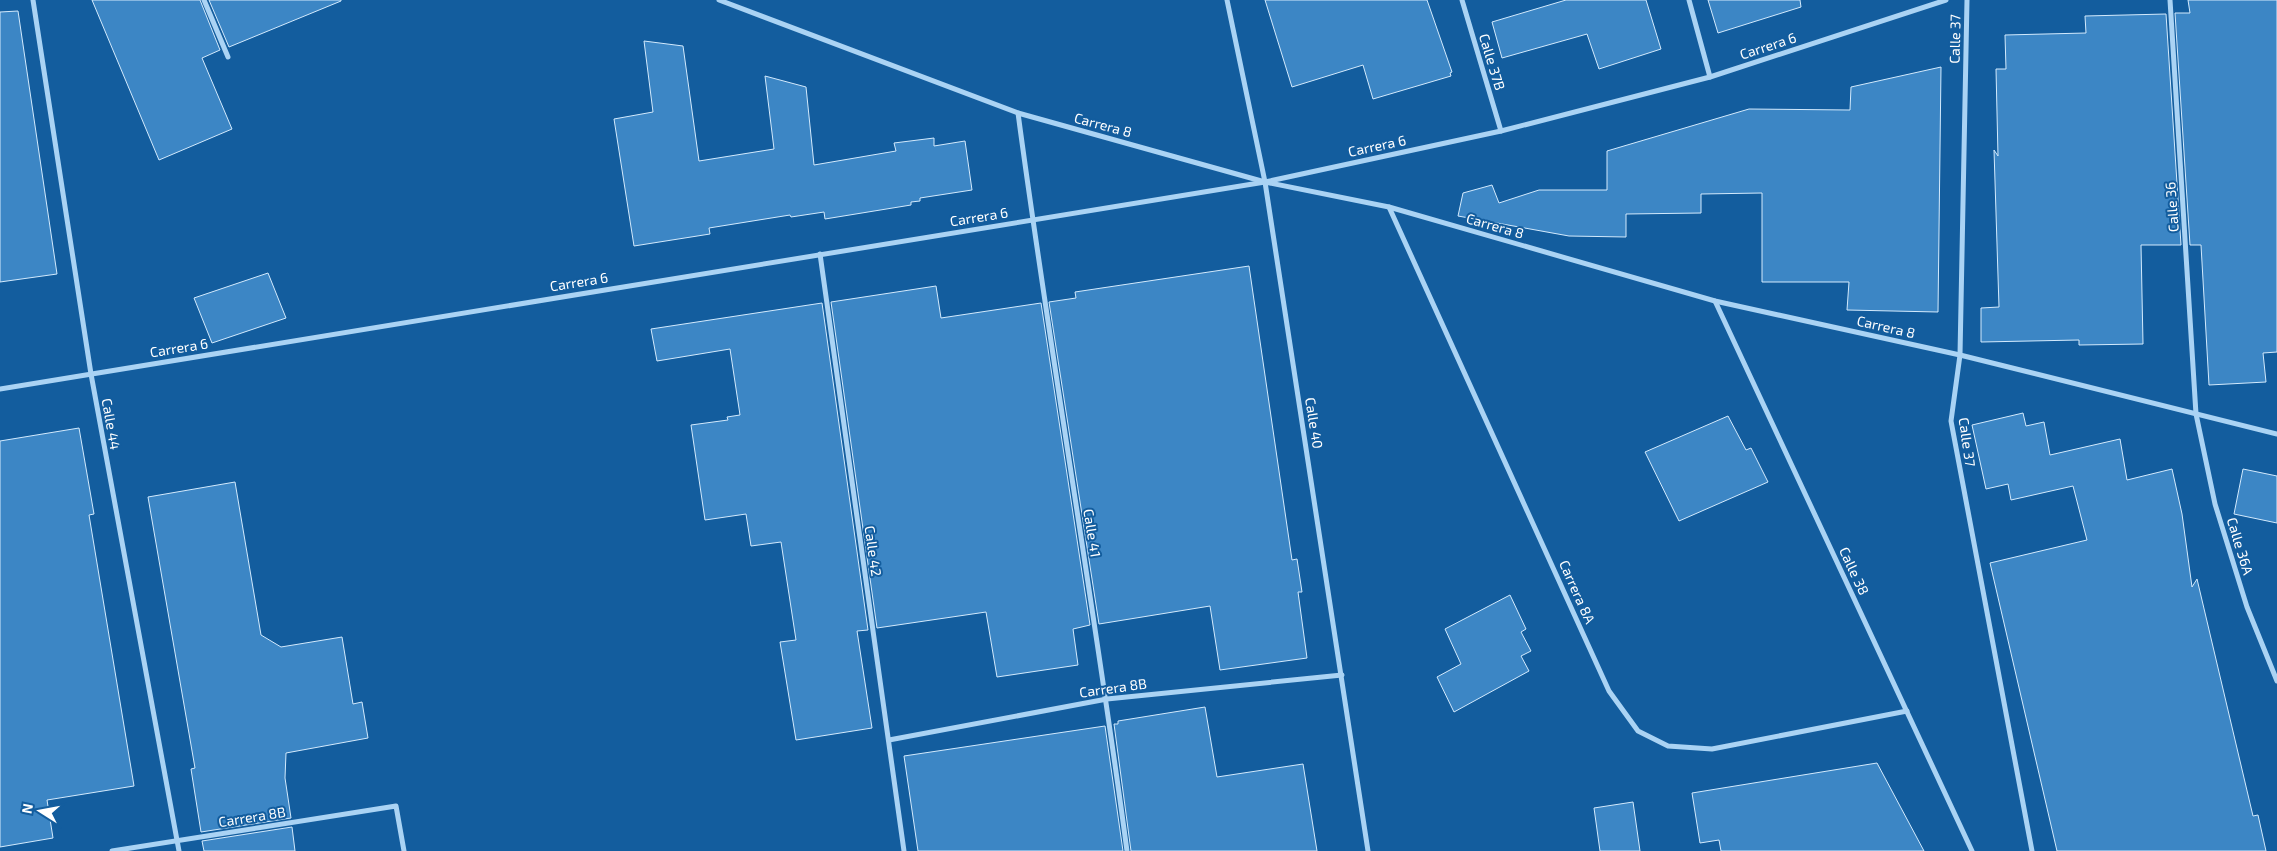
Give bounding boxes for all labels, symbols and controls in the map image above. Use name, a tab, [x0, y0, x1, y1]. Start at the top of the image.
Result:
street label: Calle 37	[1946, 14, 1963, 64]
street label: Carrera 6	[1737, 28, 1798, 63]
street label: Calle 37B	[1476, 32, 1509, 92]
street label: Carrera 8	[1072, 109, 1134, 140]
street label: Carrera 6	[1346, 131, 1407, 160]
street label: Calle 36	[2161, 181, 2182, 233]
street label: Carrera 6	[949, 204, 1009, 229]
street label: Carrera 8	[1464, 209, 1526, 242]
street label: Carrera 6	[549, 269, 609, 294]
street label: Carrera 8	[1855, 312, 1917, 341]
street label: Carrera 6	[149, 335, 209, 360]
street label: Calle 40	[1302, 396, 1327, 450]
street label: Calle 44	[99, 397, 124, 451]
street label: Calle 37	[1956, 416, 1979, 468]
street label: Calle 41	[1080, 507, 1105, 558]
street label: Calle 36A	[2224, 515, 2257, 577]
street label: Calle 42	[862, 524, 885, 578]
street label: Calle 38	[1836, 544, 1873, 597]
street label: Carrera 8A	[1556, 557, 1599, 627]
street label: Carrera 8B	[1078, 674, 1148, 701]
north arrow	[15, 786, 65, 836]
text: N	[17, 802, 36, 815]
street label: Carrera 8B	[217, 803, 287, 830]

